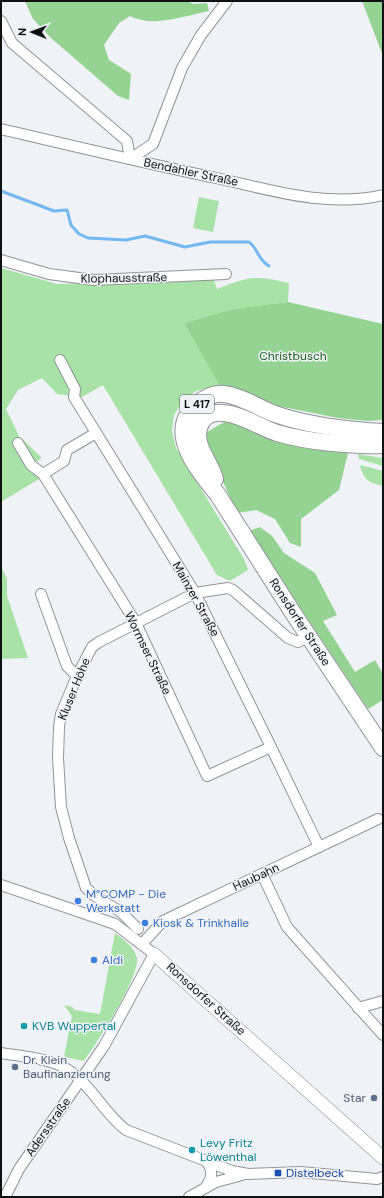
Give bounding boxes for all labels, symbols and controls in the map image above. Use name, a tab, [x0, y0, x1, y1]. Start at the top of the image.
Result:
north arrow	[12, 12, 52, 52]
text: N	[15, 28, 29, 36]
street label: Bendahler Straße	[142, 154, 240, 190]
street label: Klophausstraße	[81, 269, 168, 287]
park label: Christbusch	[259, 348, 327, 364]
road number: L 417	[180, 395, 214, 413]
street label: Mainzer Straße	[169, 559, 223, 640]
street label: Ronsdorfer Straße	[266, 575, 334, 669]
street label: Wormser Straße	[121, 609, 175, 698]
street label: Kluser Höhe	[54, 655, 94, 723]
street label: Haubahn	[230, 859, 282, 895]
place label: M°COMP - Die Werkstatt	[86, 886, 166, 916]
marker: M°COMP - Die Werkstatt	[73, 896, 83, 906]
place label: Kiosk & Trinkhalle	[153, 915, 249, 931]
marker: Kiosk & Trinkhalle	[140, 918, 150, 928]
place label: Aldi	[102, 952, 123, 968]
marker: Aldi	[89, 955, 99, 965]
street label: Ronsdorfer Straße	[163, 959, 249, 1039]
place label: KVB Wuppertal	[32, 1018, 116, 1034]
marker: KVB Wuppertal	[19, 1021, 29, 1031]
place label: Dr. Klein Baufinanzierung	[23, 1052, 111, 1082]
marker: Dr. Klein Baufinanzierung	[10, 1062, 20, 1072]
place label: Star	[343, 1090, 367, 1106]
marker: Star	[369, 1093, 379, 1103]
street label: Adersstraße	[22, 1094, 74, 1160]
place label: Levy Fritz Löwenthal	[200, 1135, 256, 1165]
marker: Levy Fritz Löwenthal	[187, 1145, 197, 1155]
place label: Distelbeck	[286, 1165, 344, 1181]
marker: Distelbeck	[273, 1168, 283, 1178]

